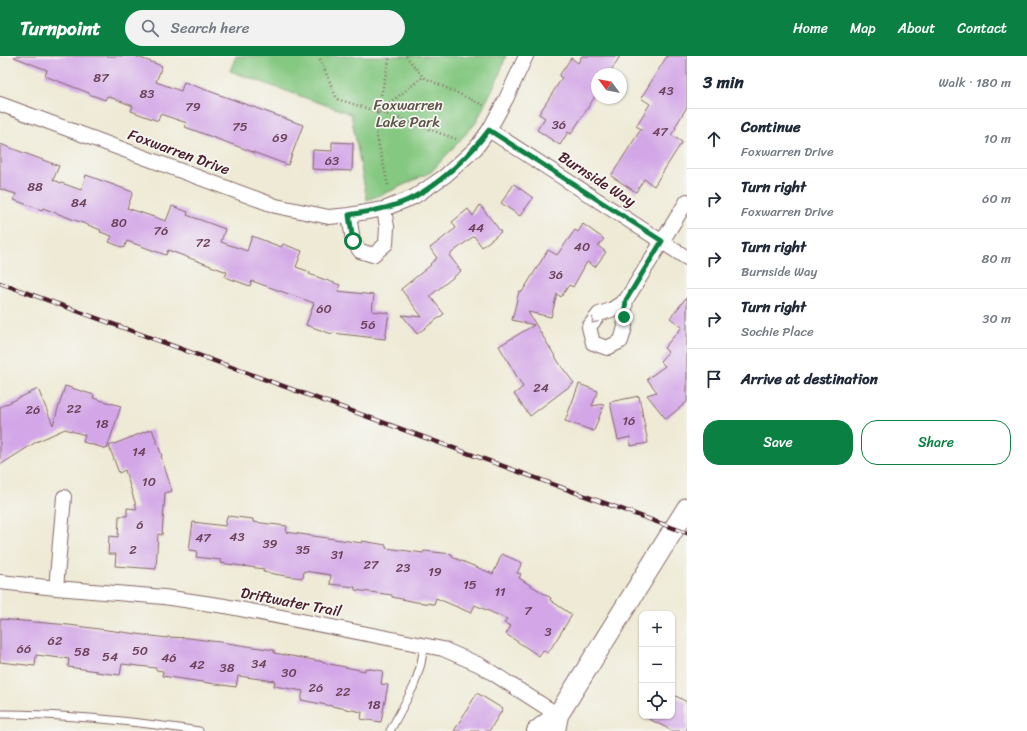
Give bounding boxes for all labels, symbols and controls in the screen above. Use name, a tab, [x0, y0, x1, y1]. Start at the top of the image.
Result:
search box	[125, 10, 405, 46]
text: Turnpoint	[20, 12, 101, 45]
text: Search here	[171, 15, 250, 41]
text: Home	[793, 16, 828, 41]
text: Map	[850, 16, 876, 41]
text: About	[898, 16, 935, 41]
text: Contact	[957, 16, 1007, 41]
icon: search	[139, 17, 161, 39]
house number: 87	[93, 66, 110, 89]
text: 3 min	[703, 67, 744, 97]
north arrow	[591, 68, 627, 104]
text: Walk · 180 m	[939, 71, 1011, 94]
house number: 43	[658, 79, 674, 102]
house number: 83	[140, 82, 154, 105]
park label: Foxwarren Lake Park	[374, 92, 442, 135]
house number: 79	[185, 95, 201, 118]
house number: 36	[552, 113, 566, 136]
text: Continue	[741, 114, 801, 140]
house number: 75	[232, 115, 248, 138]
house number: 47	[652, 120, 669, 143]
street label: Foxwarren Drive	[124, 122, 234, 183]
house number: 69	[272, 126, 288, 149]
text: 10 m	[984, 127, 1011, 150]
icon: ahead	[703, 128, 725, 150]
text: Foxwarren Drive	[741, 140, 834, 163]
street label: Burnside Way	[553, 144, 641, 214]
house number: 63	[325, 149, 339, 172]
text: Turn right	[741, 174, 806, 200]
house number: 88	[27, 175, 43, 198]
text: 60 m	[982, 187, 1011, 210]
icon: right	[703, 188, 725, 210]
house number: 84	[71, 191, 87, 214]
text: Foxwarren Drive	[741, 200, 834, 223]
house number: 80	[111, 211, 127, 234]
house number: 44	[468, 216, 484, 239]
house number: 76	[154, 219, 168, 242]
house number: 72	[196, 231, 211, 254]
route start	[344, 232, 362, 250]
text: Turn right	[741, 234, 806, 260]
house number: 40	[574, 235, 590, 258]
text: 80 m	[982, 247, 1011, 270]
icon: right	[703, 248, 725, 270]
text: Burnside Way	[741, 260, 817, 283]
house number: 36	[549, 263, 563, 286]
text: Turn right	[741, 294, 806, 320]
house number: 60	[316, 297, 332, 320]
text: 30 m	[982, 307, 1011, 330]
route end	[615, 308, 633, 326]
icon: right	[703, 308, 725, 330]
house number: 56	[360, 313, 376, 336]
one-way arrow	[591, 317, 598, 324]
text: Sochie Place	[741, 320, 814, 343]
text: Arrive at destination	[741, 366, 878, 392]
icon: arrive	[703, 368, 725, 390]
house number: 24	[533, 376, 549, 399]
house number: 22	[66, 397, 82, 420]
house number: 26	[26, 398, 40, 421]
house number: 16	[623, 409, 635, 432]
house number: 18	[95, 412, 109, 435]
button: Save	[703, 420, 853, 465]
button: Share	[861, 420, 1011, 465]
house number: 14	[132, 440, 146, 463]
house number: 10	[142, 470, 156, 493]
house number: 6	[136, 513, 144, 536]
house number: 43	[229, 525, 245, 548]
house number: 47	[195, 526, 212, 549]
house number: 39	[262, 532, 278, 555]
house number: 2	[129, 538, 137, 561]
house number: 35	[295, 538, 311, 561]
house number: 31	[331, 543, 344, 566]
house number: 27	[364, 553, 380, 576]
house number: 23	[396, 556, 410, 579]
house number: 19	[428, 560, 442, 583]
house number: 15	[463, 573, 477, 596]
street label: Driftwater Trail	[238, 579, 344, 625]
house number: 11	[494, 580, 506, 603]
house number: 7	[524, 599, 533, 622]
map controls	[639, 611, 675, 719]
button: +	[639, 611, 675, 647]
house number: 3	[544, 620, 552, 643]
house number: 62	[48, 629, 63, 652]
house number: 66	[17, 637, 31, 660]
house number: 50	[132, 639, 148, 662]
house number: 58	[74, 640, 90, 663]
house number: 54	[102, 645, 118, 668]
house number: 46	[161, 646, 177, 669]
button: −	[639, 647, 675, 683]
house number: 34	[251, 652, 267, 675]
house number: 42	[189, 653, 205, 676]
house number: 38	[220, 656, 235, 679]
house number: 30	[281, 661, 297, 684]
house number: 26	[309, 676, 323, 699]
house number: 22	[335, 680, 351, 703]
button: locate	[639, 683, 675, 719]
house number: 18	[367, 693, 381, 716]

